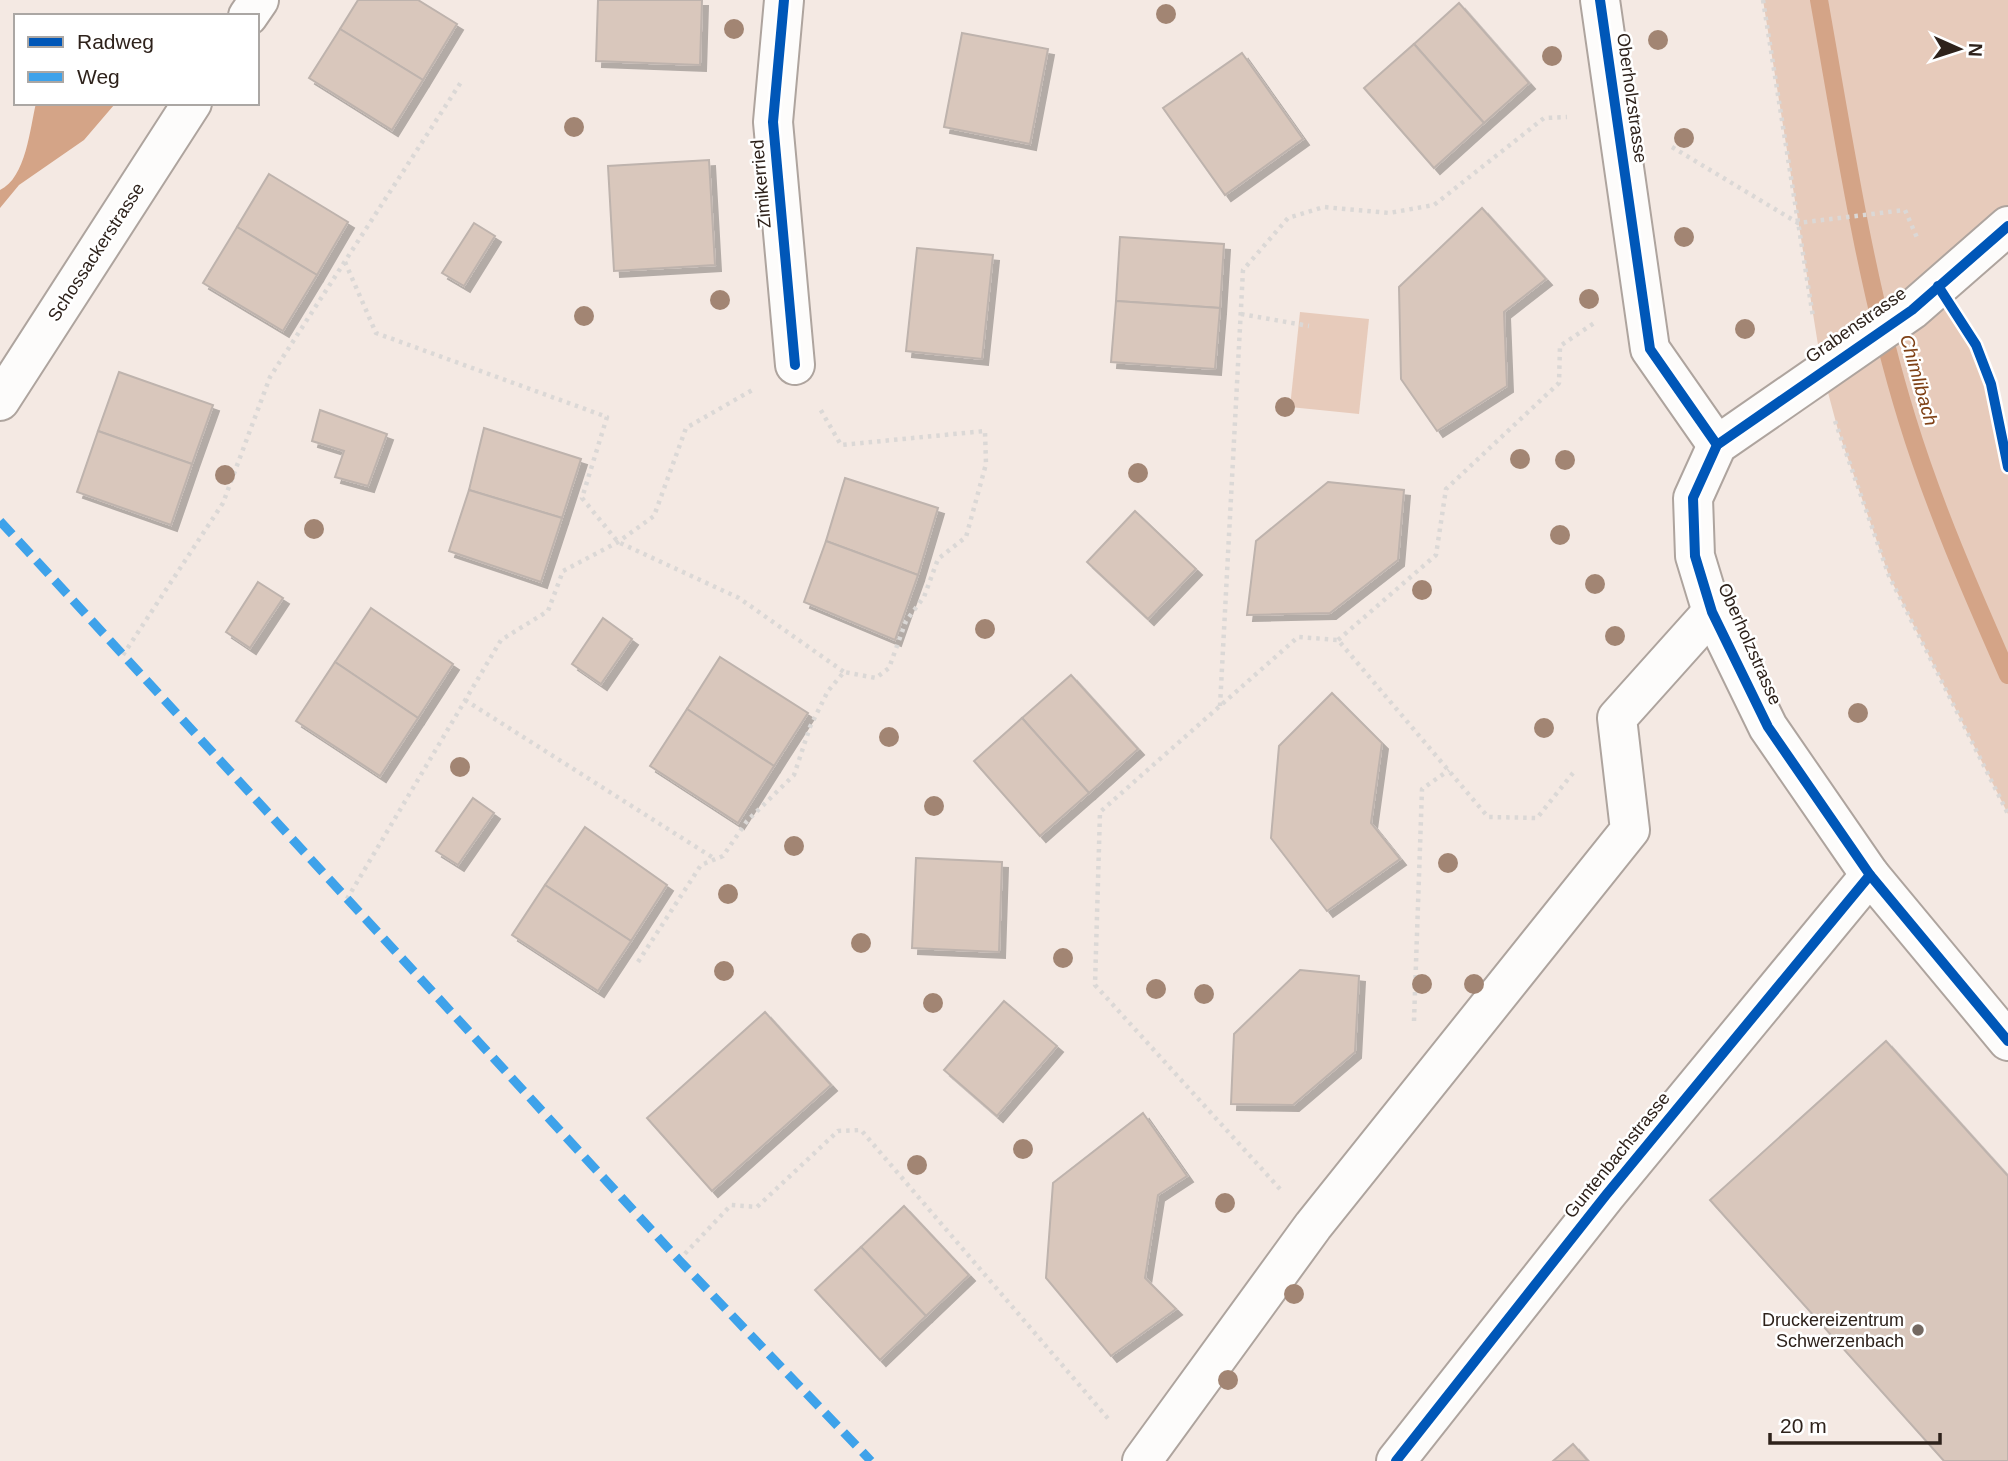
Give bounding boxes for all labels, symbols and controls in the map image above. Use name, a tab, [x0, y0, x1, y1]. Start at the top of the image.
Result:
legend	[14, 14, 259, 105]
north arrow	[1924, 14, 1994, 84]
text: Radweg	[77, 30, 154, 53]
street label: Oberholzstrasse	[1613, 32, 1651, 164]
text: N	[1965, 42, 1986, 57]
text: Weg	[77, 65, 120, 88]
street label: Zimikerried	[747, 139, 775, 229]
street label: Schossackerstrasse	[44, 179, 148, 325]
street label: Grabenstrasse	[1802, 283, 1910, 367]
water label: Chimlibach	[1896, 332, 1942, 428]
street label: Oberholzstrasse	[1714, 580, 1786, 708]
street label: Guntenbachstrasse	[1560, 1088, 1674, 1222]
place label: Druckereizentrum Schwerzenbach	[1762, 1310, 1904, 1351]
marker: Druckereizentrum Schwerzenbach	[1910, 1322, 1926, 1338]
scale bar	[1770, 1402, 1940, 1446]
text: 20 m	[1780, 1414, 1827, 1437]

